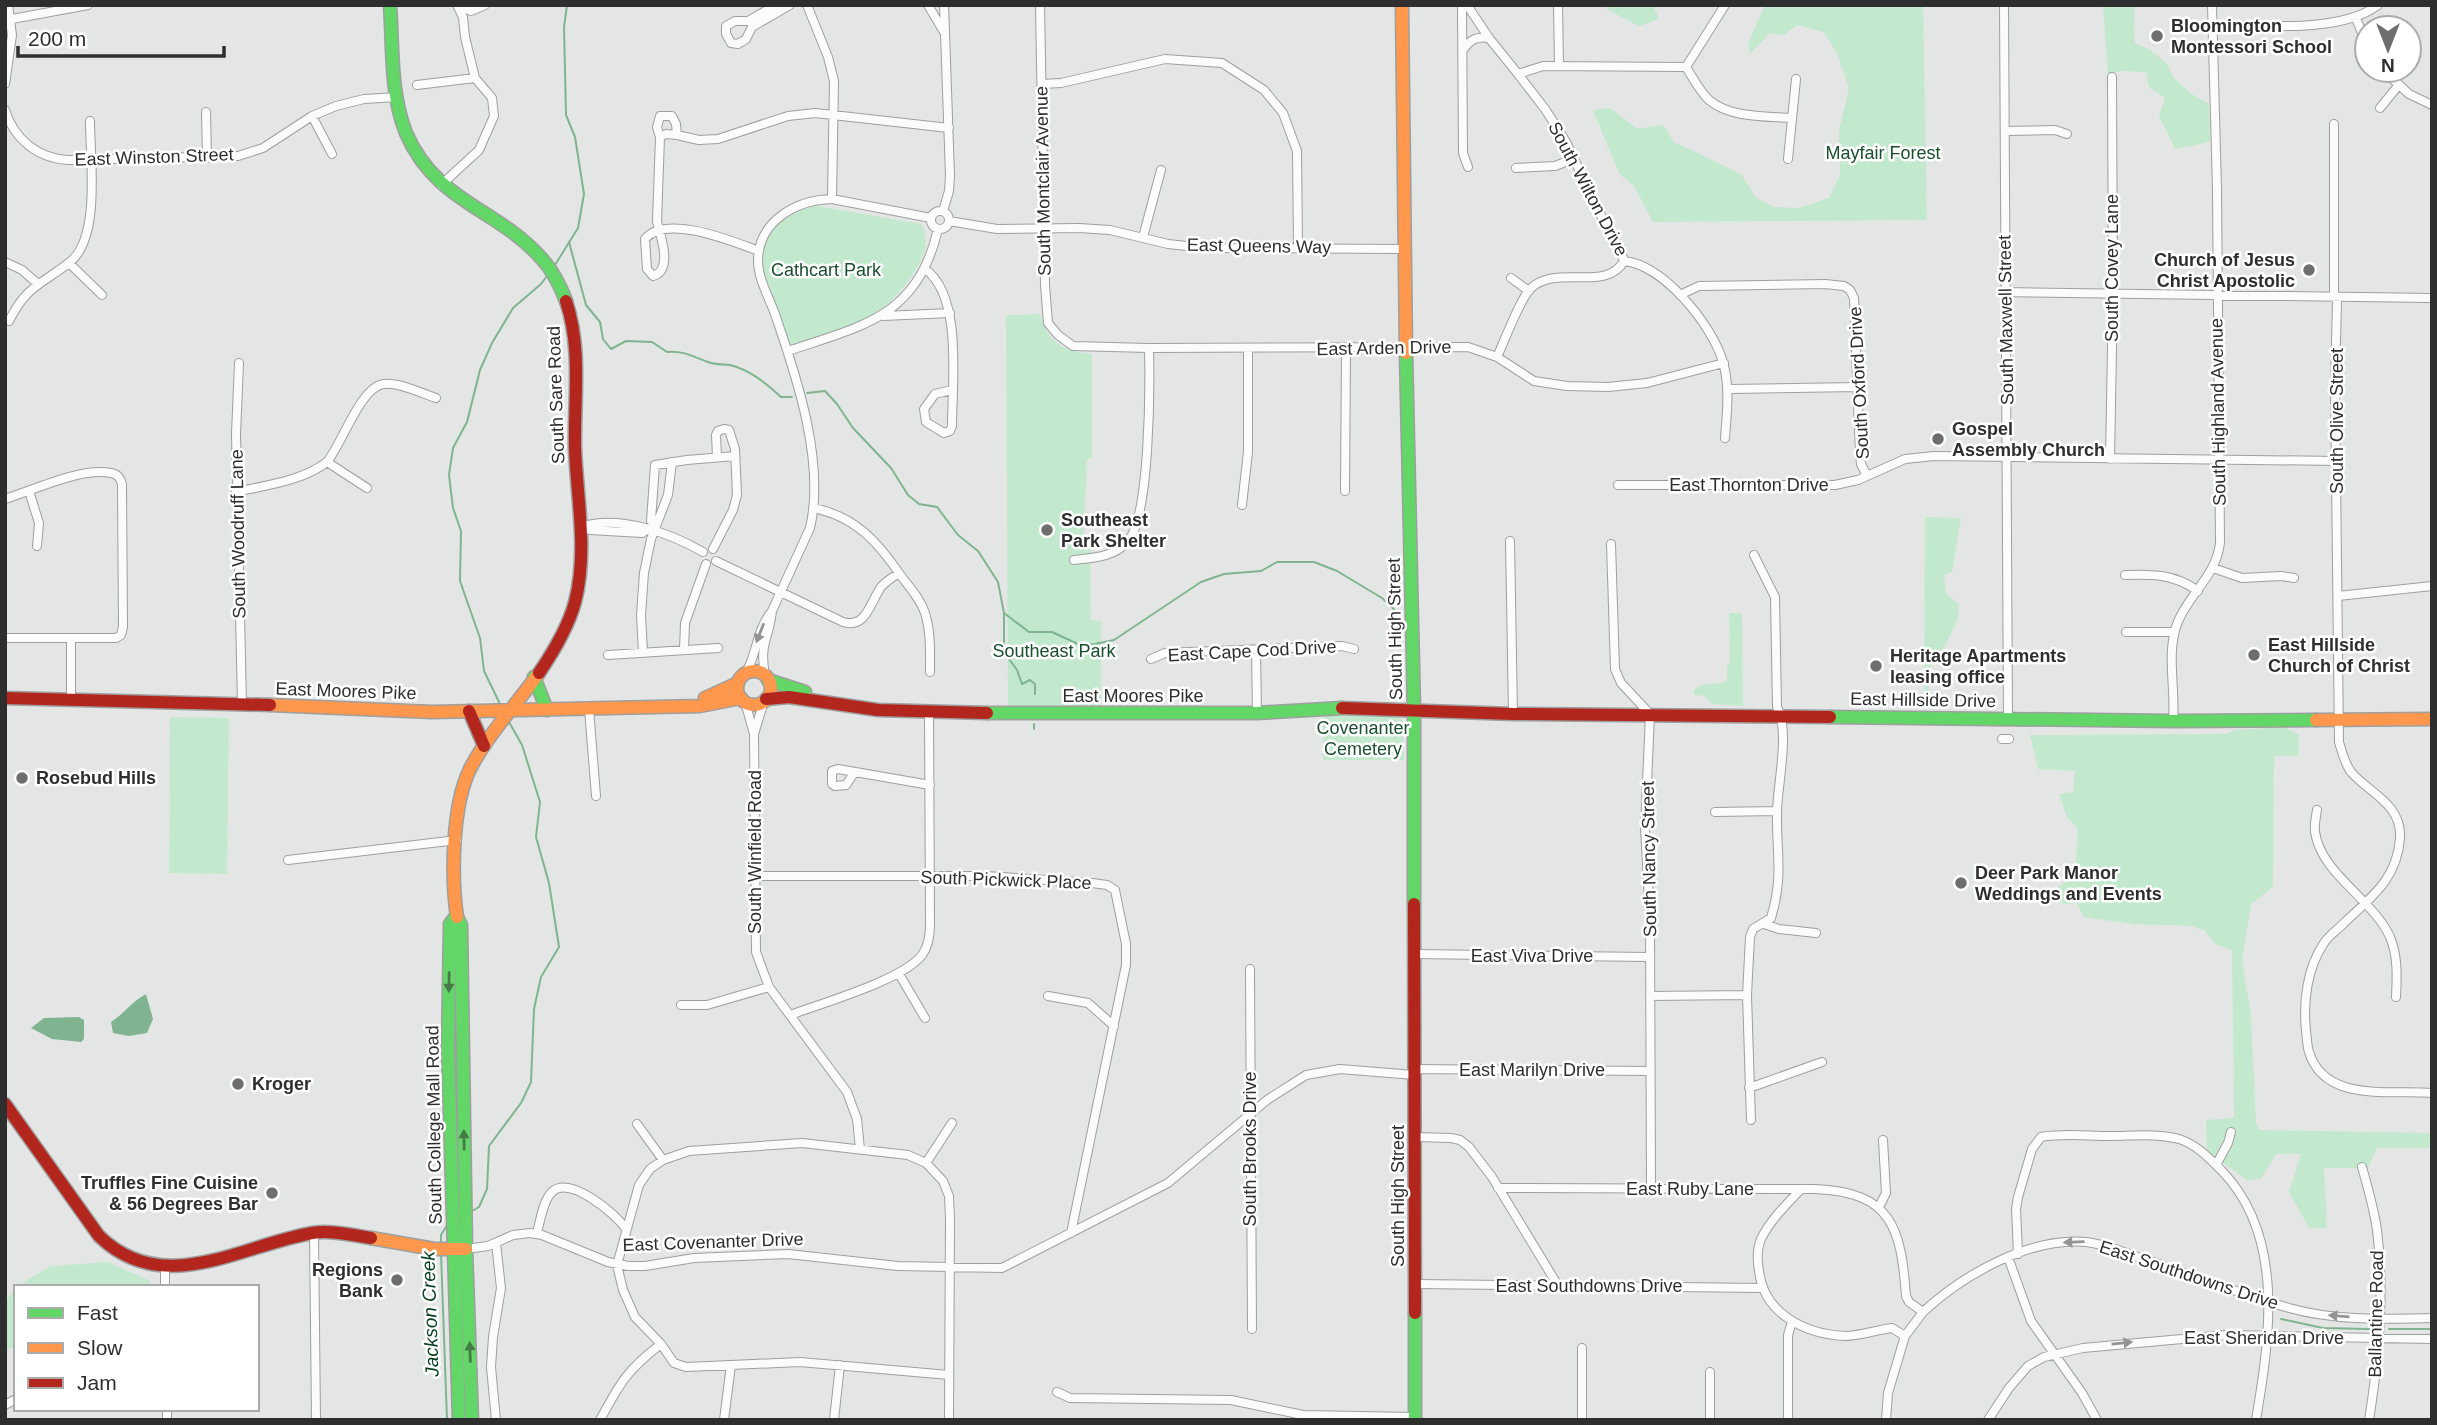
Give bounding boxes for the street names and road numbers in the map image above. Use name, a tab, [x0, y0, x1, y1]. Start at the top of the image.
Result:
street label: South Montclair Avenue	[1031, 86, 1055, 276]
street label: South Wilton Drive	[1544, 118, 1632, 260]
street label: East Winston Street	[74, 144, 234, 170]
street label: South Covey Lane	[2102, 194, 2122, 342]
street label: East Queens Way	[1187, 235, 1331, 257]
street label: South Maxwell Street	[1995, 235, 2017, 405]
street label: South Oxford Drive	[1845, 306, 1873, 460]
street label: South Highland Avenue	[2206, 318, 2230, 506]
street label: South Sare Road	[544, 326, 568, 464]
street label: East Arden Drive	[1316, 337, 1452, 359]
street label: South Olive Street	[2327, 348, 2347, 494]
street label: South Woodruff Lane	[227, 449, 249, 619]
street label: East Thornton Drive	[1669, 475, 1829, 495]
street label: South High Street	[1384, 558, 1406, 700]
street label: East Cape Cod Drive	[1167, 637, 1337, 665]
street label: East Moores Pike	[275, 679, 417, 703]
street label: East Moores Pike	[1062, 686, 1204, 706]
street label: East Hillside Drive	[1850, 689, 1996, 711]
street label: South Winfield Road	[745, 770, 765, 934]
street label: South Nancy Street	[1638, 781, 1660, 937]
street label: South Pickwick Place	[920, 867, 1092, 893]
street label: East Viva Drive	[1471, 946, 1593, 966]
street label: South College Mall Road	[422, 1025, 446, 1225]
street label: East Marilyn Drive	[1459, 1060, 1605, 1080]
street label: South Brooks Drive	[1240, 1071, 1260, 1227]
street label: South High Street	[1388, 1125, 1408, 1267]
street label: East Ruby Lane	[1626, 1179, 1754, 1199]
street label: East Covenanter Drive	[622, 1229, 804, 1255]
street label: East Southdowns Drive	[2097, 1237, 2281, 1313]
street label: Ballantine Road	[2365, 1250, 2387, 1378]
street label: East Southdowns Drive	[1495, 1276, 1683, 1296]
street label: East Sheridan Drive	[2184, 1328, 2344, 1348]

